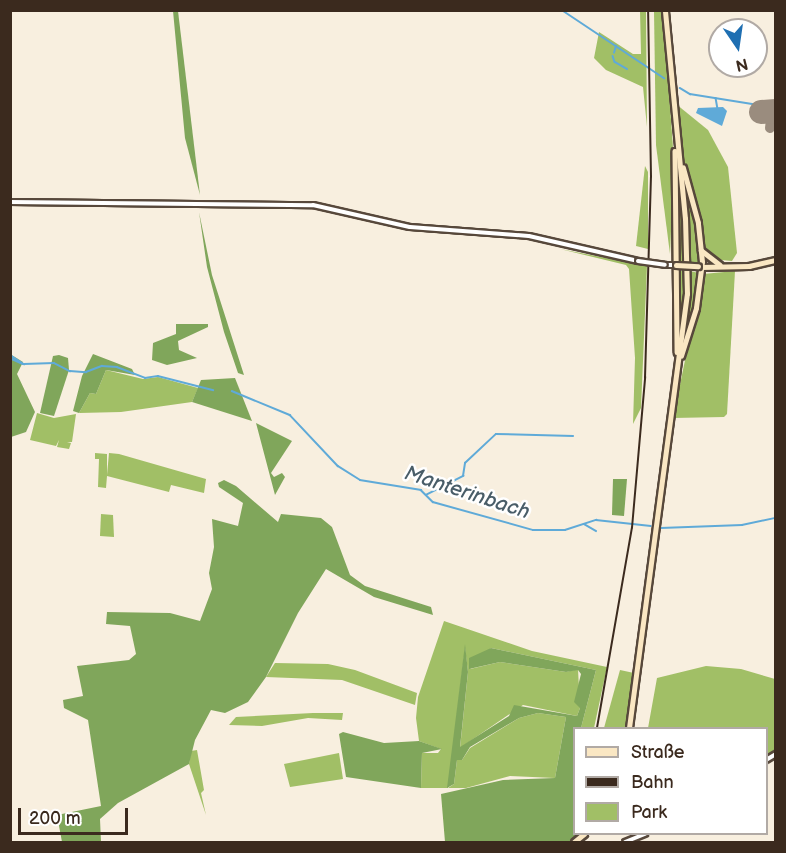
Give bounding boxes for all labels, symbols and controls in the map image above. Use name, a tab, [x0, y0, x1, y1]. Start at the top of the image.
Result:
north arrow	[708, 18, 768, 78]
text: N	[734, 53, 750, 75]
water label: Manterinbach	[401, 461, 533, 525]
legend	[573, 727, 768, 835]
text: Straße	[631, 742, 684, 763]
text: Bahn	[631, 772, 674, 793]
scale bar	[21, 796, 130, 834]
text: Park	[631, 802, 667, 823]
text: 200 m	[29, 808, 81, 829]

